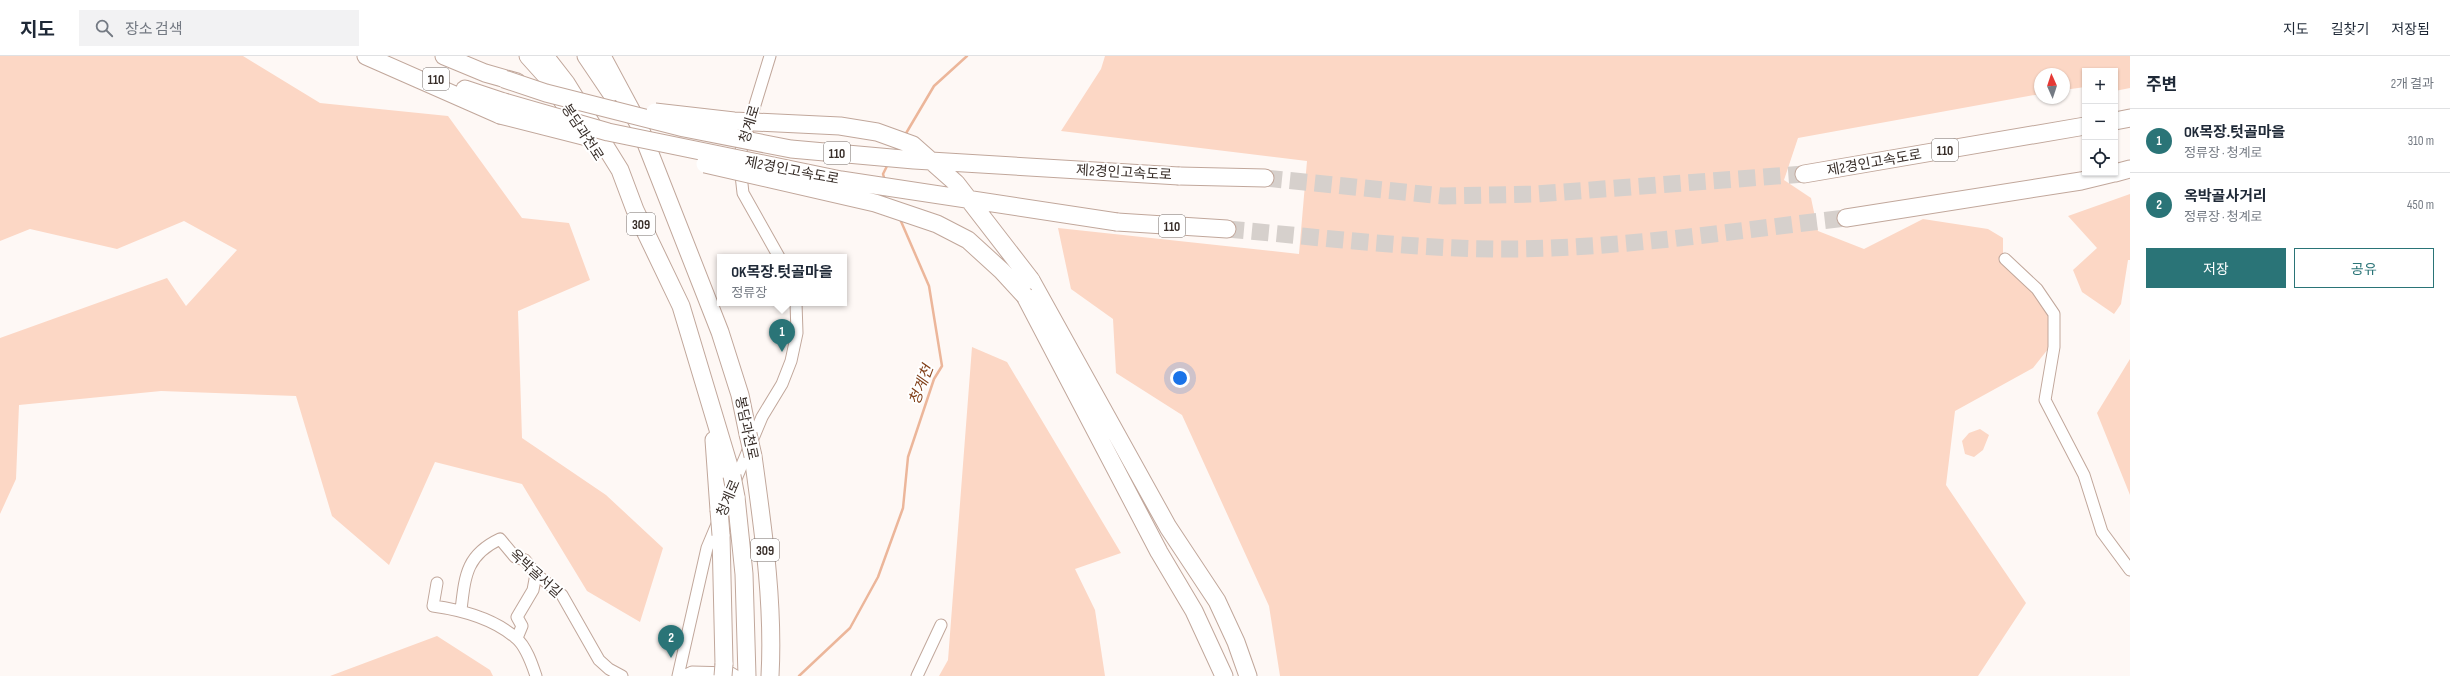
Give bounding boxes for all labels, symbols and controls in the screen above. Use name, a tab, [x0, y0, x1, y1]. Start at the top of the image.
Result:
search box	[79, 10, 359, 46]
icon: search	[93, 17, 115, 39]
text: 지도	[20, 19, 55, 42]
text: 장소 검색	[125, 20, 183, 39]
text: 지도	[2283, 21, 2309, 38]
text: 길찾기	[2331, 21, 2369, 38]
text: 저장됨	[2391, 21, 2430, 38]
road number: 110	[423, 68, 449, 90]
north arrow	[2034, 68, 2070, 104]
map controls	[2082, 68, 2118, 176]
button: +	[2082, 68, 2118, 104]
text: 주변	[2146, 75, 2177, 95]
text: 2개 결과	[2391, 76, 2434, 92]
street label: 봉담과천로	[558, 101, 607, 164]
street label: 청계로	[736, 103, 763, 145]
button: −	[2082, 104, 2118, 140]
text: OK목장.텃골마을	[2184, 123, 2285, 142]
text: 1	[2156, 133, 2162, 149]
text: 310 m	[2408, 133, 2434, 149]
road number: 110	[1932, 139, 1958, 161]
button: locate	[2082, 140, 2118, 176]
road number: 110	[824, 142, 850, 164]
text: 정류장 · 청계로	[2184, 145, 2262, 161]
street label: 제2경인고속도로	[1825, 146, 1923, 179]
street label: 제2경인고속도로	[743, 153, 841, 188]
street label: 제2경인고속도로	[1076, 162, 1172, 184]
text: 옥박골사거리	[2184, 187, 2267, 206]
text: 2	[2156, 197, 2162, 213]
text: 450 m	[2407, 197, 2434, 213]
text: 정류장 · 청계로	[2184, 209, 2262, 225]
road number: 309	[627, 213, 655, 235]
road number: 110	[1159, 215, 1185, 237]
button: 저장	[2146, 248, 2286, 288]
button: 공유	[2294, 248, 2434, 288]
popup	[717, 254, 847, 306]
text: OK목장.텃골마을	[731, 263, 833, 282]
text: 정류장	[731, 285, 767, 301]
pin: 1	[769, 319, 795, 352]
water label: 청계천	[905, 360, 939, 408]
your location	[1170, 368, 1190, 388]
street label: 봉담과천로	[732, 395, 762, 461]
street label: 청계로	[713, 477, 744, 519]
road number: 309	[751, 539, 779, 561]
street label: 옥박골서길	[506, 546, 565, 601]
pin: 2	[658, 625, 684, 658]

